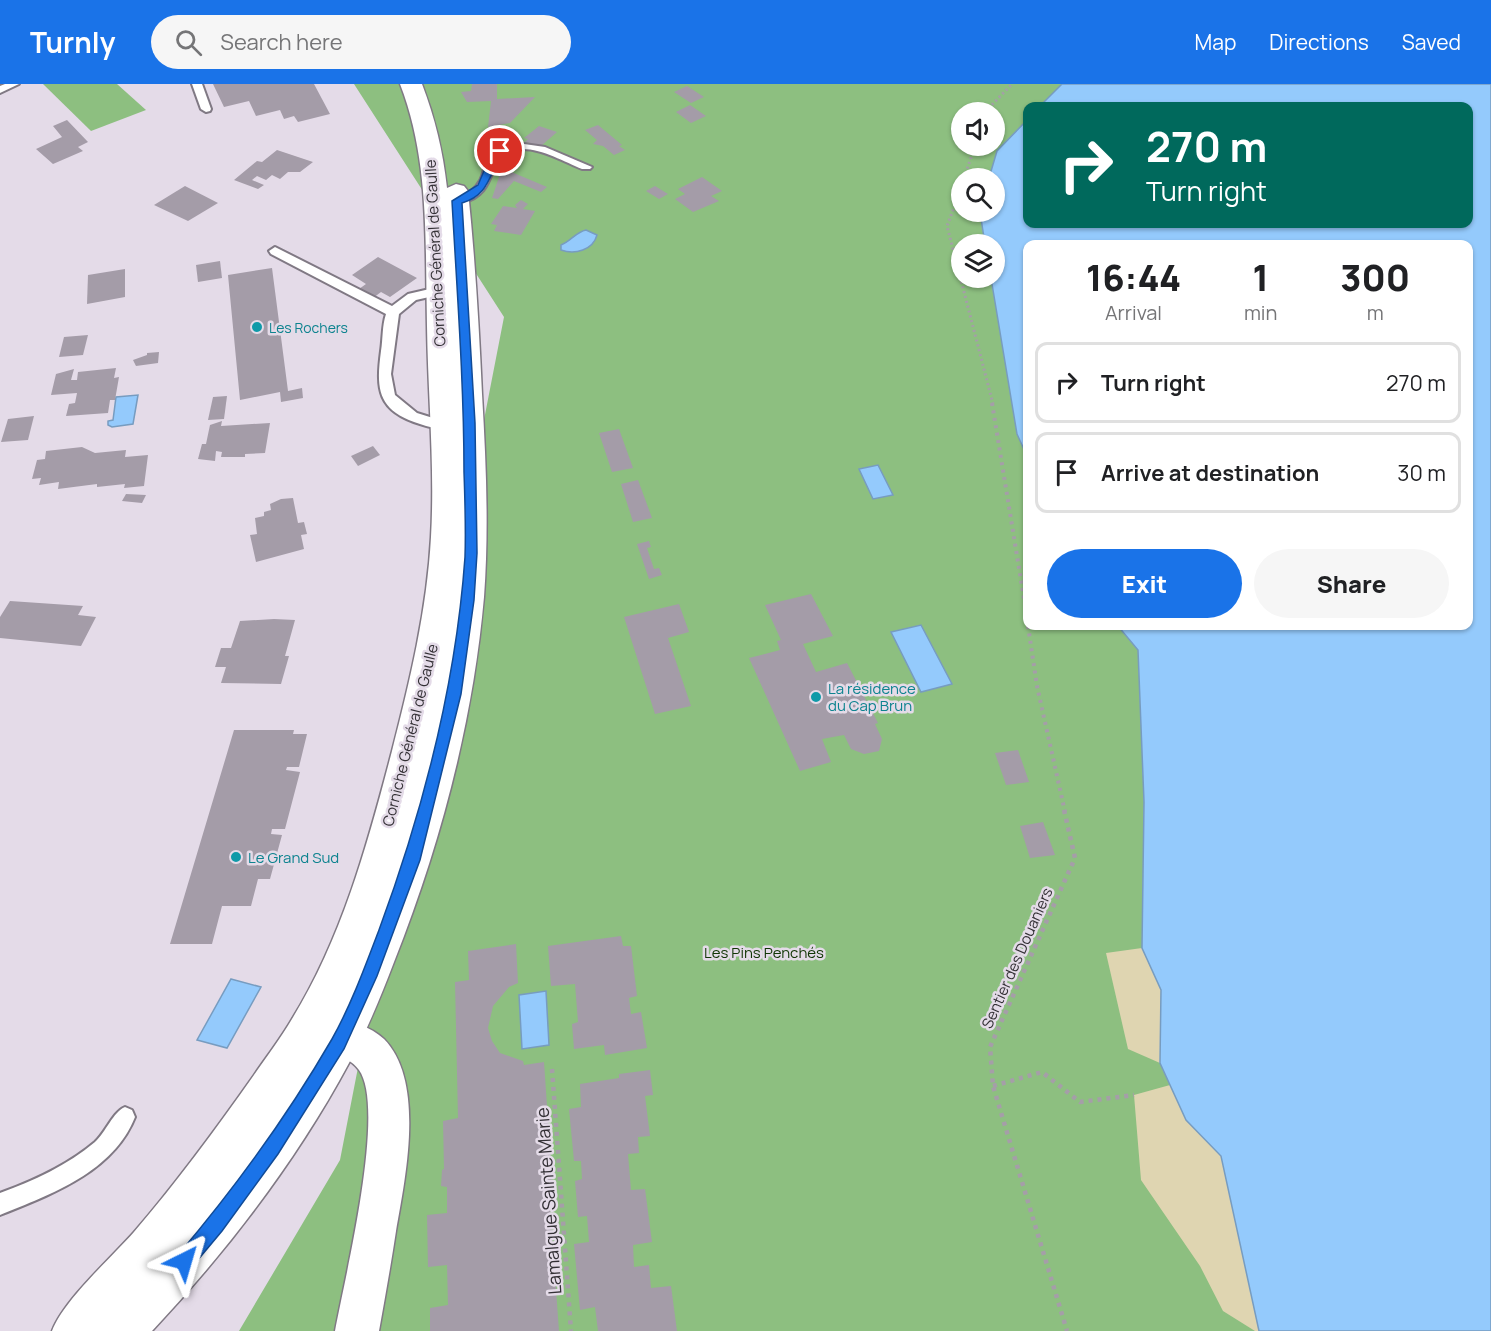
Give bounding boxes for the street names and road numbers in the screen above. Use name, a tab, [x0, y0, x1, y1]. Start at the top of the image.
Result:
street label: Corniche Général de Gaulle	[420, 159, 450, 347]
street label: Corniche Général de Gaulle	[377, 641, 443, 828]
street label: Sentier des Douaniers	[976, 884, 1058, 1032]
street label: Lamalgue Sainte Marie	[529, 1107, 567, 1295]

